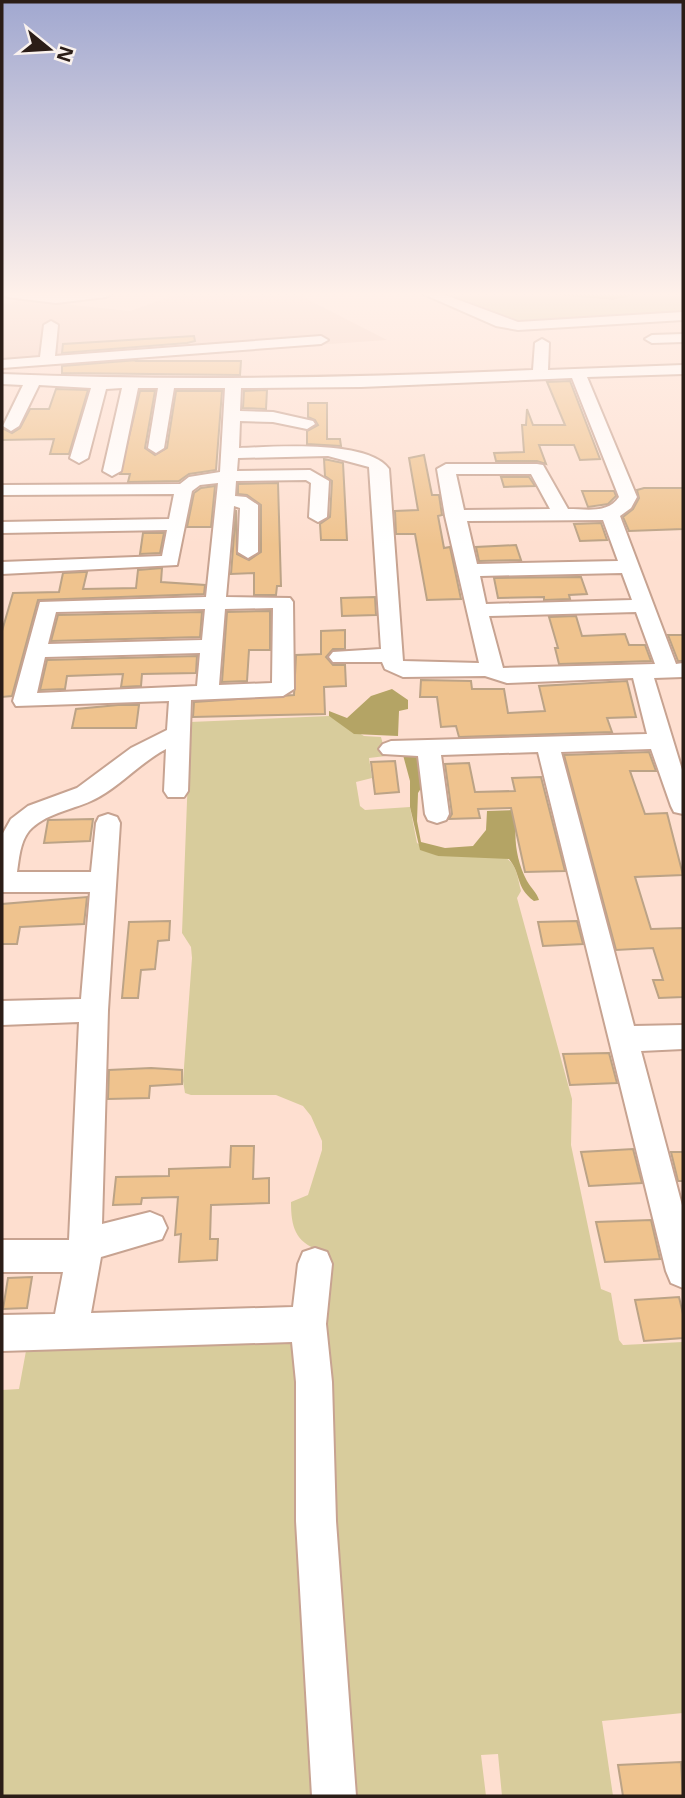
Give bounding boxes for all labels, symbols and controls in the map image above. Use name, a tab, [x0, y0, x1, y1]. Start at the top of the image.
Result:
north arrow	[14, 14, 84, 84]
text: N	[50, 43, 80, 66]

